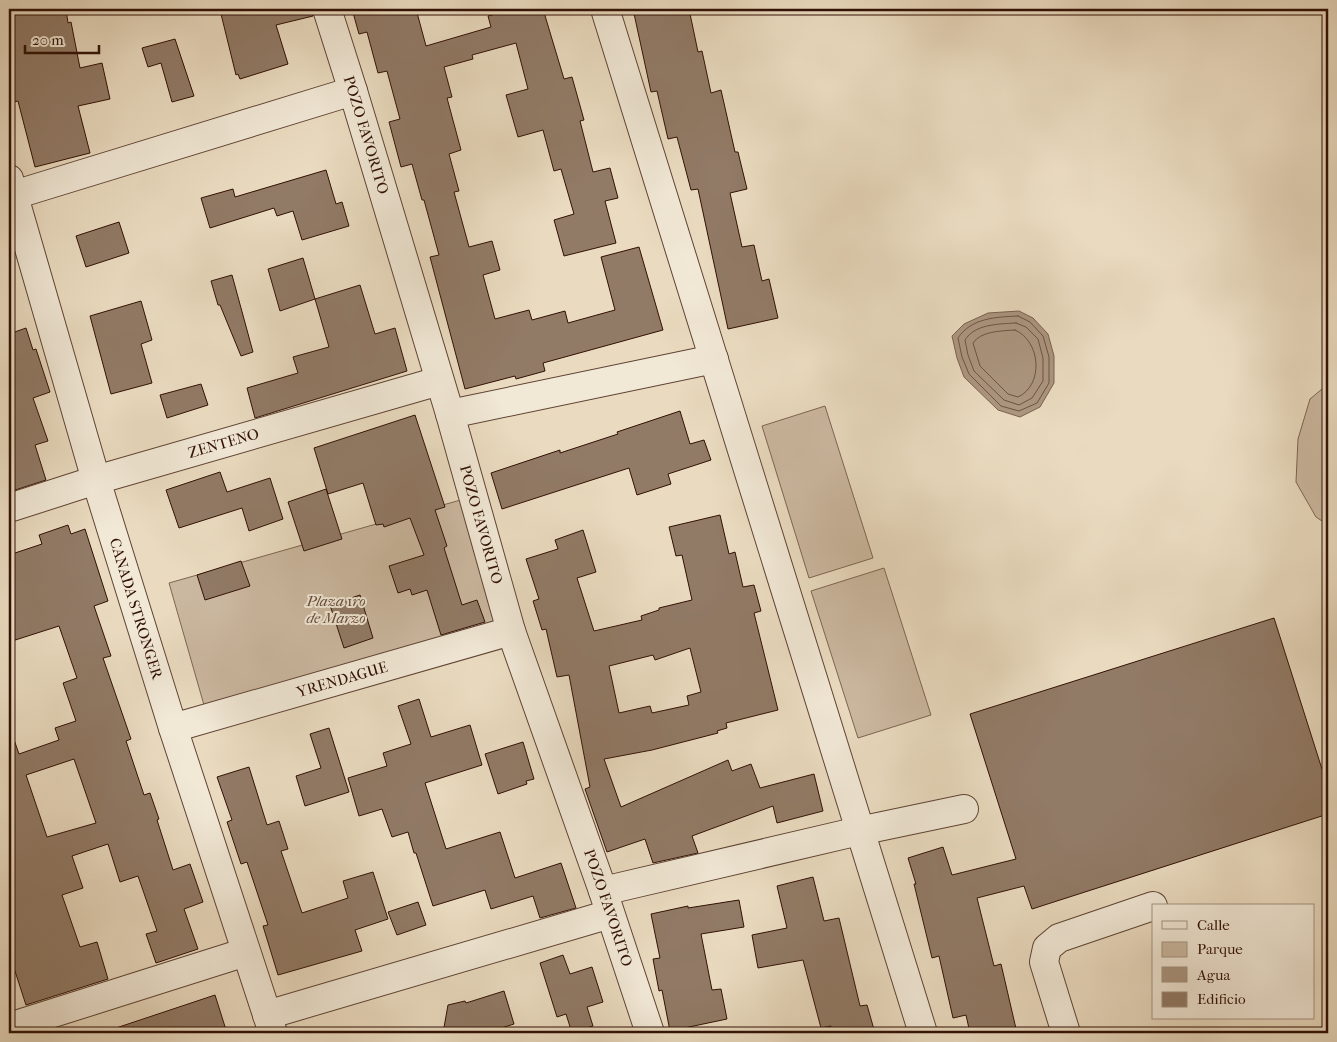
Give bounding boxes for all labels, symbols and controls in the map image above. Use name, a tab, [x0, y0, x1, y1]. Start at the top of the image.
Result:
scale bar	[25, 22, 99, 54]
text: 20 m	[32, 31, 64, 49]
street label: POZO FAVORITO	[340, 74, 393, 197]
street label: ZENTENO	[186, 424, 261, 462]
street label: POZO FAVORITO	[456, 463, 506, 586]
street label: CANADA STRONGER	[106, 536, 167, 682]
park label: Plaza 1ro de Marzo	[305, 592, 366, 627]
street label: YRENDAGUE	[294, 658, 390, 701]
street label: POZO FAVORITO	[580, 847, 636, 969]
legend	[1152, 904, 1314, 1020]
text: Calle	[1197, 916, 1230, 934]
text: Parque	[1197, 940, 1243, 958]
text: Agua	[1196, 966, 1231, 984]
text: Edificio	[1197, 990, 1246, 1008]

